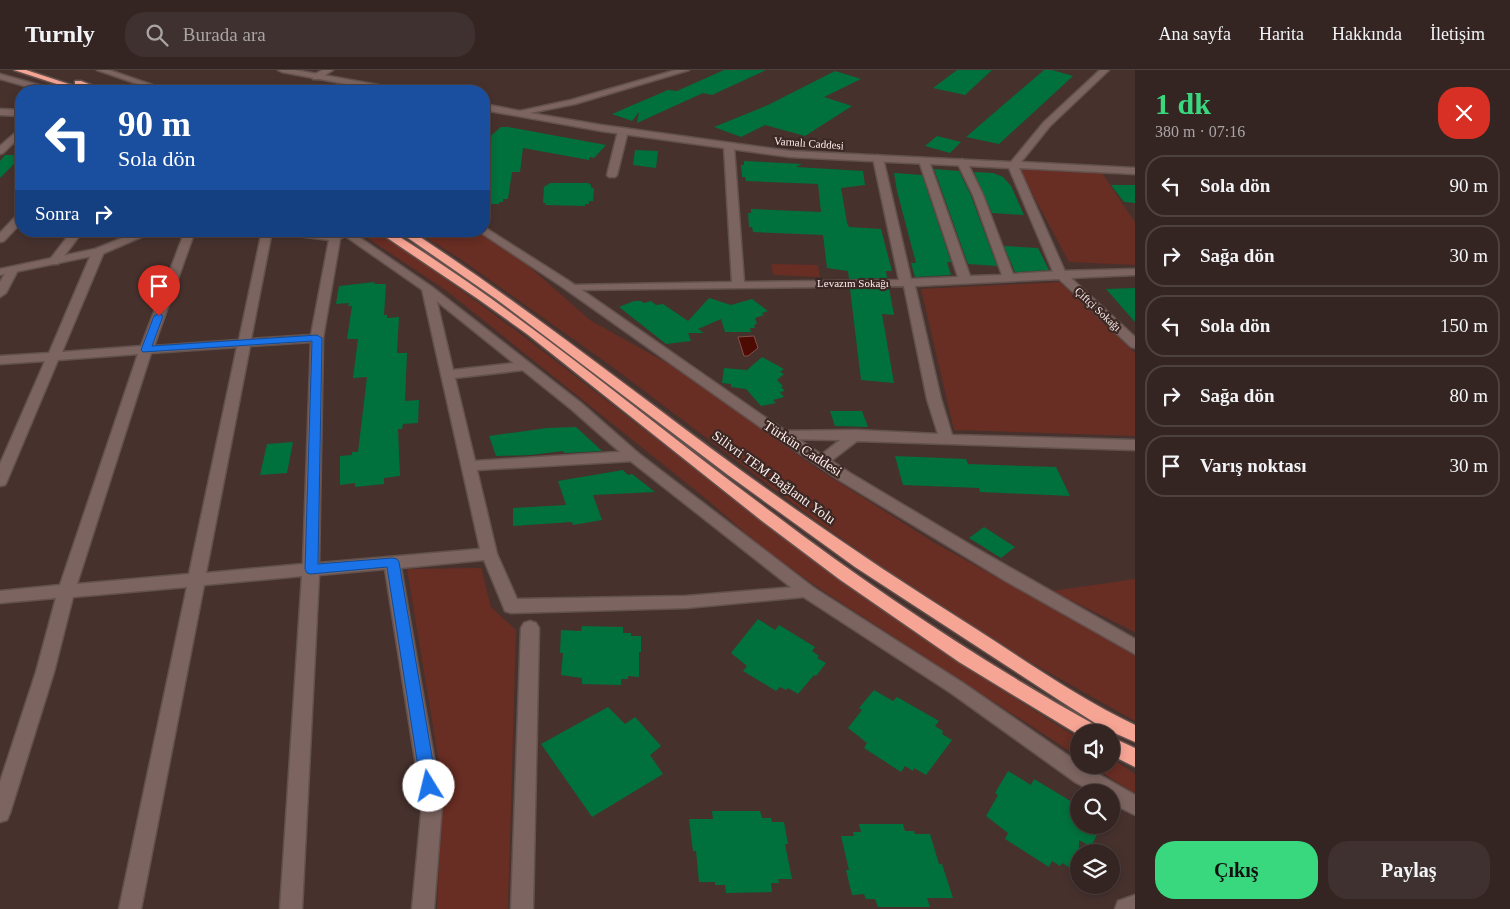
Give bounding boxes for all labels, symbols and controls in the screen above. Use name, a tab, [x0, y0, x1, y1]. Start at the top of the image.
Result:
search box	[125, 12, 475, 57]
text: Turnly	[25, 21, 95, 47]
icon: search	[143, 21, 171, 49]
text: Burada ara	[183, 24, 266, 45]
text: Ana sayfa	[1159, 24, 1231, 44]
text: Harita	[1259, 24, 1304, 44]
text: Hakkında	[1332, 24, 1402, 44]
text: İletişim	[1430, 24, 1485, 44]
text: 1 dk	[1155, 87, 1211, 120]
button: close	[1438, 87, 1490, 139]
icon: left	[35, 105, 100, 170]
text: 90 m	[118, 105, 191, 144]
text: 380 m · 07:16	[1155, 123, 1245, 140]
street label: Varnalı Caddesi	[774, 135, 844, 151]
text: Sola dön	[118, 146, 196, 171]
icon: left	[1157, 172, 1185, 200]
text: Sola dön	[1200, 175, 1270, 196]
text: 90 m	[1449, 175, 1488, 196]
icon: right	[89, 200, 117, 228]
text: Sonra	[35, 203, 79, 224]
icon: right	[1157, 242, 1185, 270]
text: Sağa dön	[1200, 245, 1274, 266]
text: 30 m	[1449, 245, 1488, 266]
pin	[138, 265, 180, 316]
icon: arrive	[145, 272, 173, 300]
street label: Levazım Sokağı	[817, 277, 889, 289]
street label: Çiftçi Sokağı	[1073, 285, 1123, 333]
icon: left	[1157, 312, 1185, 340]
text: Sola dön	[1200, 315, 1270, 336]
text: 150 m	[1440, 315, 1488, 336]
icon: right	[1157, 382, 1185, 410]
text: Sağa dön	[1200, 385, 1274, 406]
text: 80 m	[1449, 385, 1488, 406]
street label: Türkün Caddesi	[761, 418, 845, 479]
street label: Silivri TEM Bağlantı Yolu	[709, 428, 838, 527]
icon: arrive	[1157, 452, 1185, 480]
text: Varış noktası	[1200, 455, 1306, 476]
text: 30 m	[1449, 455, 1488, 476]
map controls	[1070, 724, 1120, 894]
button: sound	[1070, 724, 1120, 774]
position arrow	[402, 759, 454, 811]
button: search	[1070, 784, 1120, 834]
button: Çıkış	[1155, 841, 1318, 899]
button: Paylaş	[1328, 841, 1490, 899]
button: layers	[1070, 844, 1120, 894]

